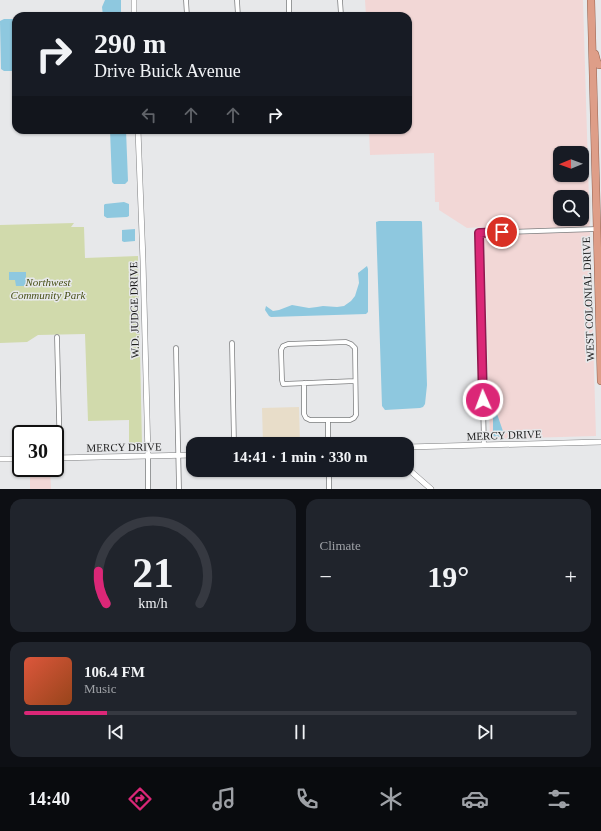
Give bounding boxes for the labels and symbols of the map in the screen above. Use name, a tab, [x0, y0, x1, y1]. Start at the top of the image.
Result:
north arrow	[553, 146, 589, 182]
pin	[485, 215, 519, 249]
street label: WEST COLONIAL DRIVE	[580, 236, 596, 361]
street label: W.D. JUDGE DRIVE	[127, 261, 141, 358]
park label: Northwest Community Park	[11, 276, 87, 301]
position arrow	[462, 379, 504, 421]
speed limit sign: 30	[12, 425, 64, 477]
street label: MERCY DRIVE	[466, 428, 542, 442]
street label: MERCY DRIVE	[86, 440, 162, 454]

